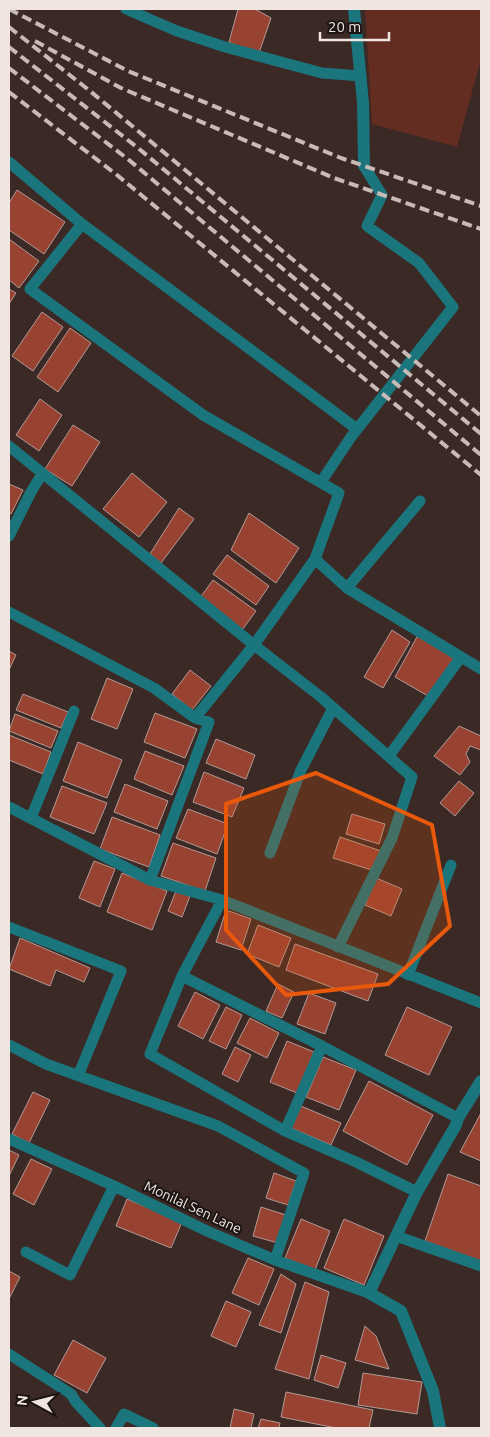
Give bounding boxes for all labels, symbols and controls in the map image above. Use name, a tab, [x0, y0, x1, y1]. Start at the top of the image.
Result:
scale bar	[320, 10, 389, 42]
text: 20 m	[328, 18, 361, 35]
street label: Monilal Sen Lane	[142, 1177, 244, 1237]
north arrow	[10, 1377, 60, 1427]
text: N	[14, 1394, 31, 1407]

